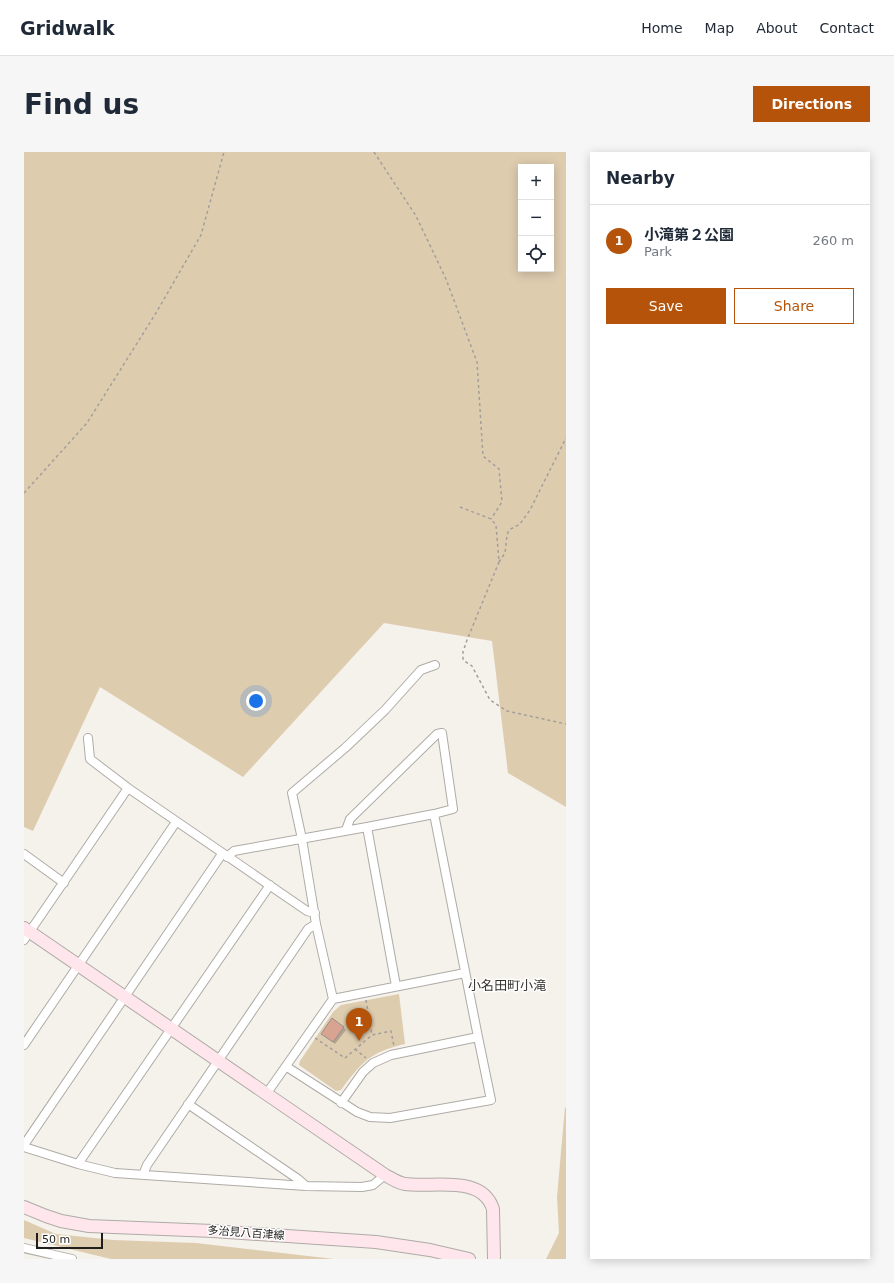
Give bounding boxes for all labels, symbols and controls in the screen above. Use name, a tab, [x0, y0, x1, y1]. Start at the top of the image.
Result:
text: Gridwalk	[20, 17, 115, 39]
text: Home	[641, 20, 683, 36]
text: Map	[705, 20, 734, 36]
text: About	[756, 20, 798, 36]
text: Contact	[820, 20, 874, 36]
button: Directions	[753, 86, 870, 122]
text: Find us	[24, 88, 139, 121]
map controls	[518, 164, 554, 272]
button: +	[518, 164, 554, 200]
text: Nearby	[606, 168, 675, 188]
button: −	[518, 200, 554, 236]
text: 小滝第２公園	[644, 226, 734, 244]
text: 1	[614, 233, 624, 248]
text: 260 m	[812, 233, 854, 248]
button: locate	[518, 236, 554, 272]
text: Park	[644, 244, 672, 259]
button: Save	[606, 288, 726, 324]
button: Share	[734, 288, 854, 324]
your location	[246, 691, 266, 711]
district label: 小名田町小滝	[468, 978, 546, 993]
pin: 1	[346, 1008, 372, 1041]
street label: 多治見八百津線	[207, 1224, 285, 1242]
scale bar	[36, 1231, 103, 1250]
text: 50 m	[42, 1233, 70, 1246]

